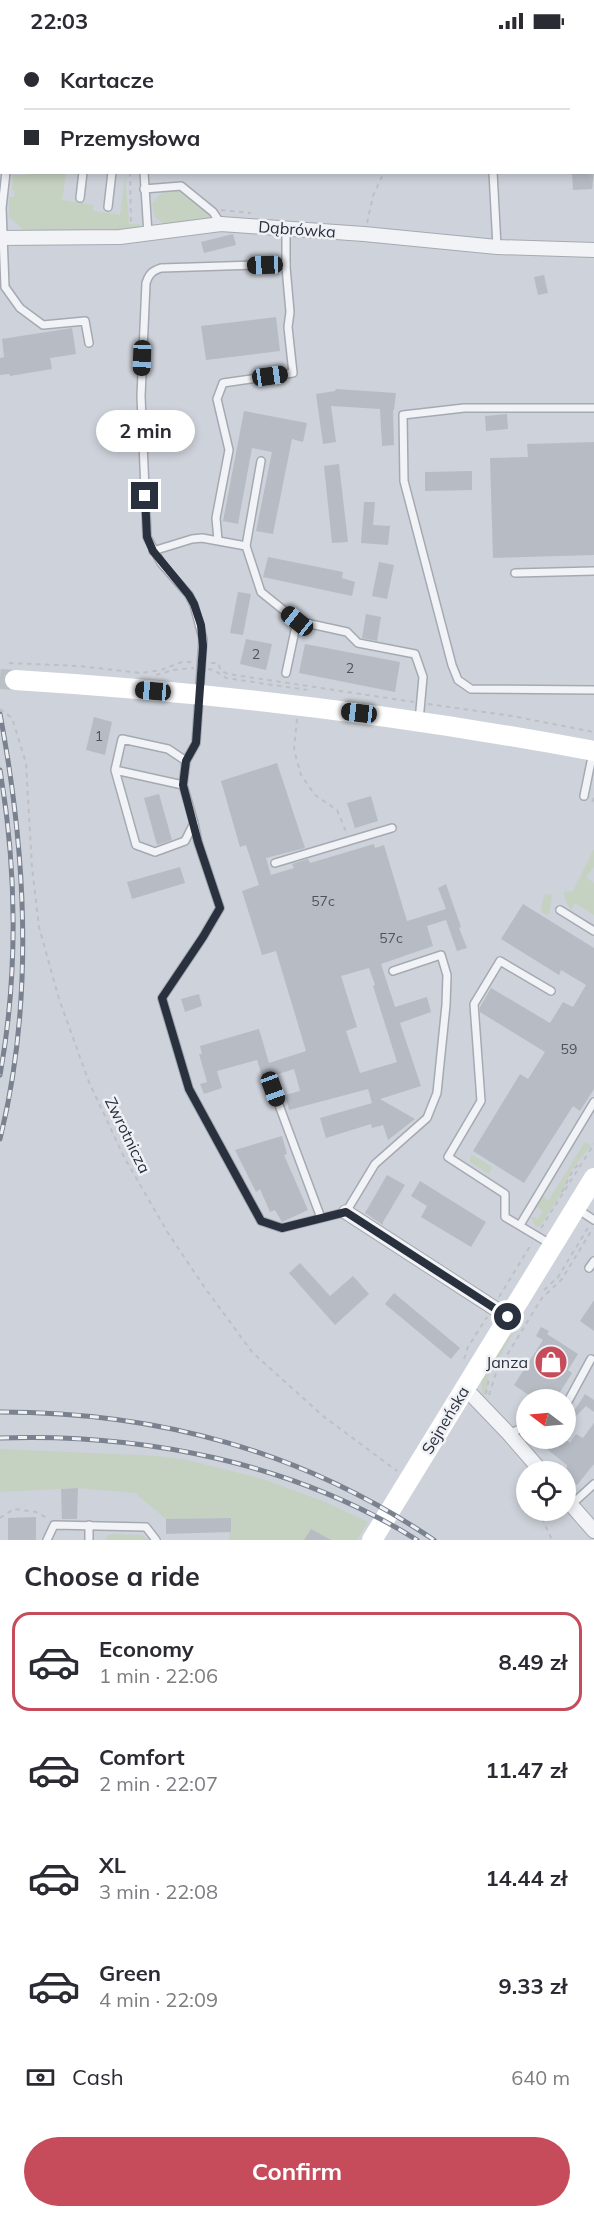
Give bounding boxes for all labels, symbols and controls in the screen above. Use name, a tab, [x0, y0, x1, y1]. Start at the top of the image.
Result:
text: 22:03	[30, 7, 88, 35]
text: Kartacze	[60, 66, 154, 94]
text: Przemysłowa	[60, 124, 200, 152]
street label: Dąbrówka	[258, 216, 336, 242]
car	[247, 255, 283, 275]
car	[132, 340, 152, 376]
car	[251, 365, 289, 387]
callout: 2 min	[96, 409, 195, 451]
text: 2 min	[119, 418, 172, 443]
route end	[131, 482, 158, 509]
car	[277, 603, 317, 639]
house number: 2	[252, 645, 260, 663]
house number: 2	[346, 659, 354, 677]
car	[134, 680, 172, 702]
car	[340, 702, 378, 724]
house number: 1	[95, 727, 103, 745]
house number: 57c	[311, 892, 335, 910]
house number: 57c	[379, 929, 403, 947]
house number: 59	[561, 1040, 577, 1058]
car	[258, 1069, 288, 1109]
street label: Zwrotnicza	[101, 1094, 155, 1176]
route start	[494, 1303, 521, 1330]
shop icon: Janza	[533, 1344, 569, 1380]
place label: Janza	[486, 1352, 528, 1372]
street label: Sejneńska	[417, 1382, 473, 1458]
north arrow	[516, 1389, 576, 1449]
map controls	[516, 1389, 576, 1521]
button: locate	[516, 1461, 576, 1521]
text: Choose a ride	[24, 1559, 200, 1593]
icon: car	[27, 1635, 81, 1689]
text: Economy	[99, 1635, 194, 1663]
text: 8.49 zł	[499, 1648, 567, 1676]
text: 1 min · 22:06	[99, 1663, 218, 1688]
icon: car	[27, 1743, 81, 1797]
text: Comfort	[99, 1743, 185, 1771]
text: 11.47 zł	[485, 1756, 567, 1784]
text: 2 min · 22:07	[99, 1771, 218, 1796]
icon: car	[27, 1851, 81, 1905]
text: XL	[99, 1851, 126, 1879]
text: 14.44 zł	[485, 1864, 567, 1892]
text: 3 min · 22:08	[99, 1879, 218, 1904]
icon: car	[27, 1959, 81, 2013]
text: Green	[99, 1959, 161, 1987]
text: 9.33 zł	[499, 1972, 567, 2000]
text: 4 min · 22:09	[99, 1987, 218, 2012]
icon: cash	[24, 2061, 57, 2094]
text: Cash	[72, 2063, 124, 2091]
text: 640 m	[511, 2065, 570, 2090]
button: Confirm	[24, 2137, 570, 2206]

